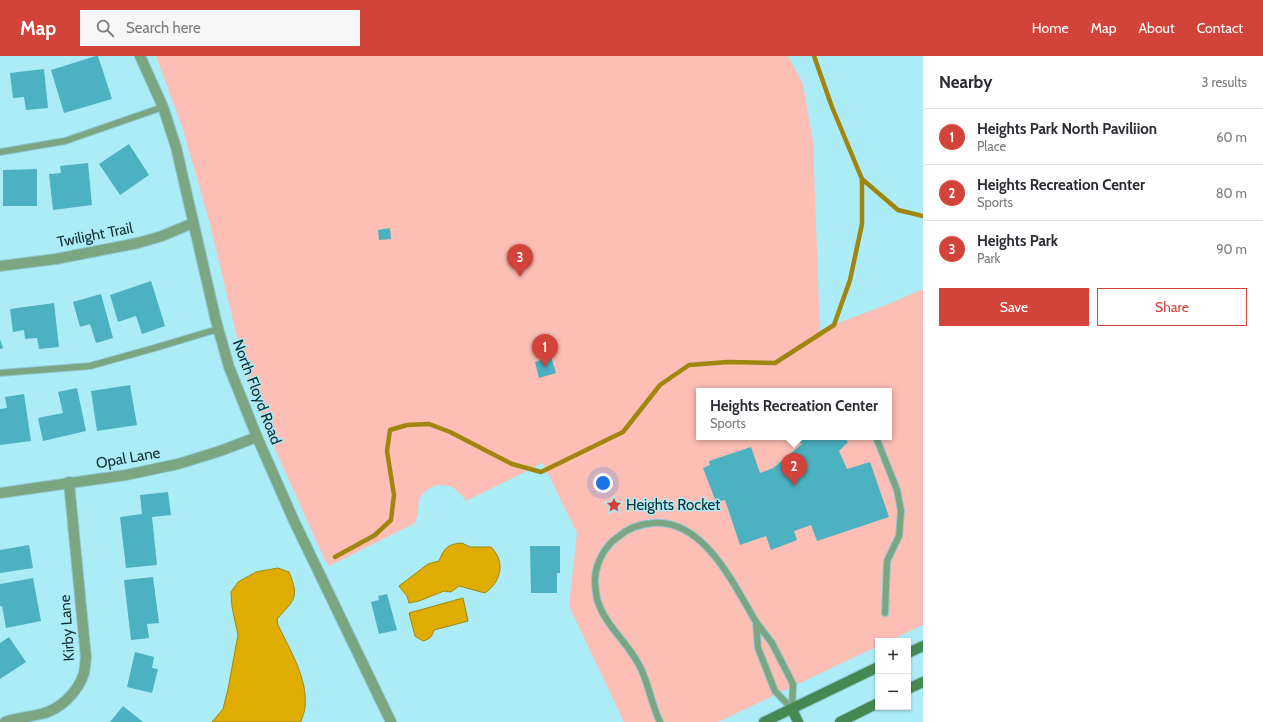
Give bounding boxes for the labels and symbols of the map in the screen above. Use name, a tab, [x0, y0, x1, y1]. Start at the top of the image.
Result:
street label: Twilight Trail	[56, 219, 135, 251]
pin: 3	[507, 244, 533, 277]
pin: 1	[532, 334, 558, 367]
street label: North Floyd Road	[229, 337, 285, 447]
street label: Opal Lane	[95, 443, 162, 472]
pin: 2	[781, 453, 807, 486]
your location	[593, 473, 613, 493]
place icon: Heights Rocket	[605, 496, 623, 514]
place label: Heights Rocket	[626, 496, 720, 514]
street label: Kirby Lane	[56, 594, 78, 662]

